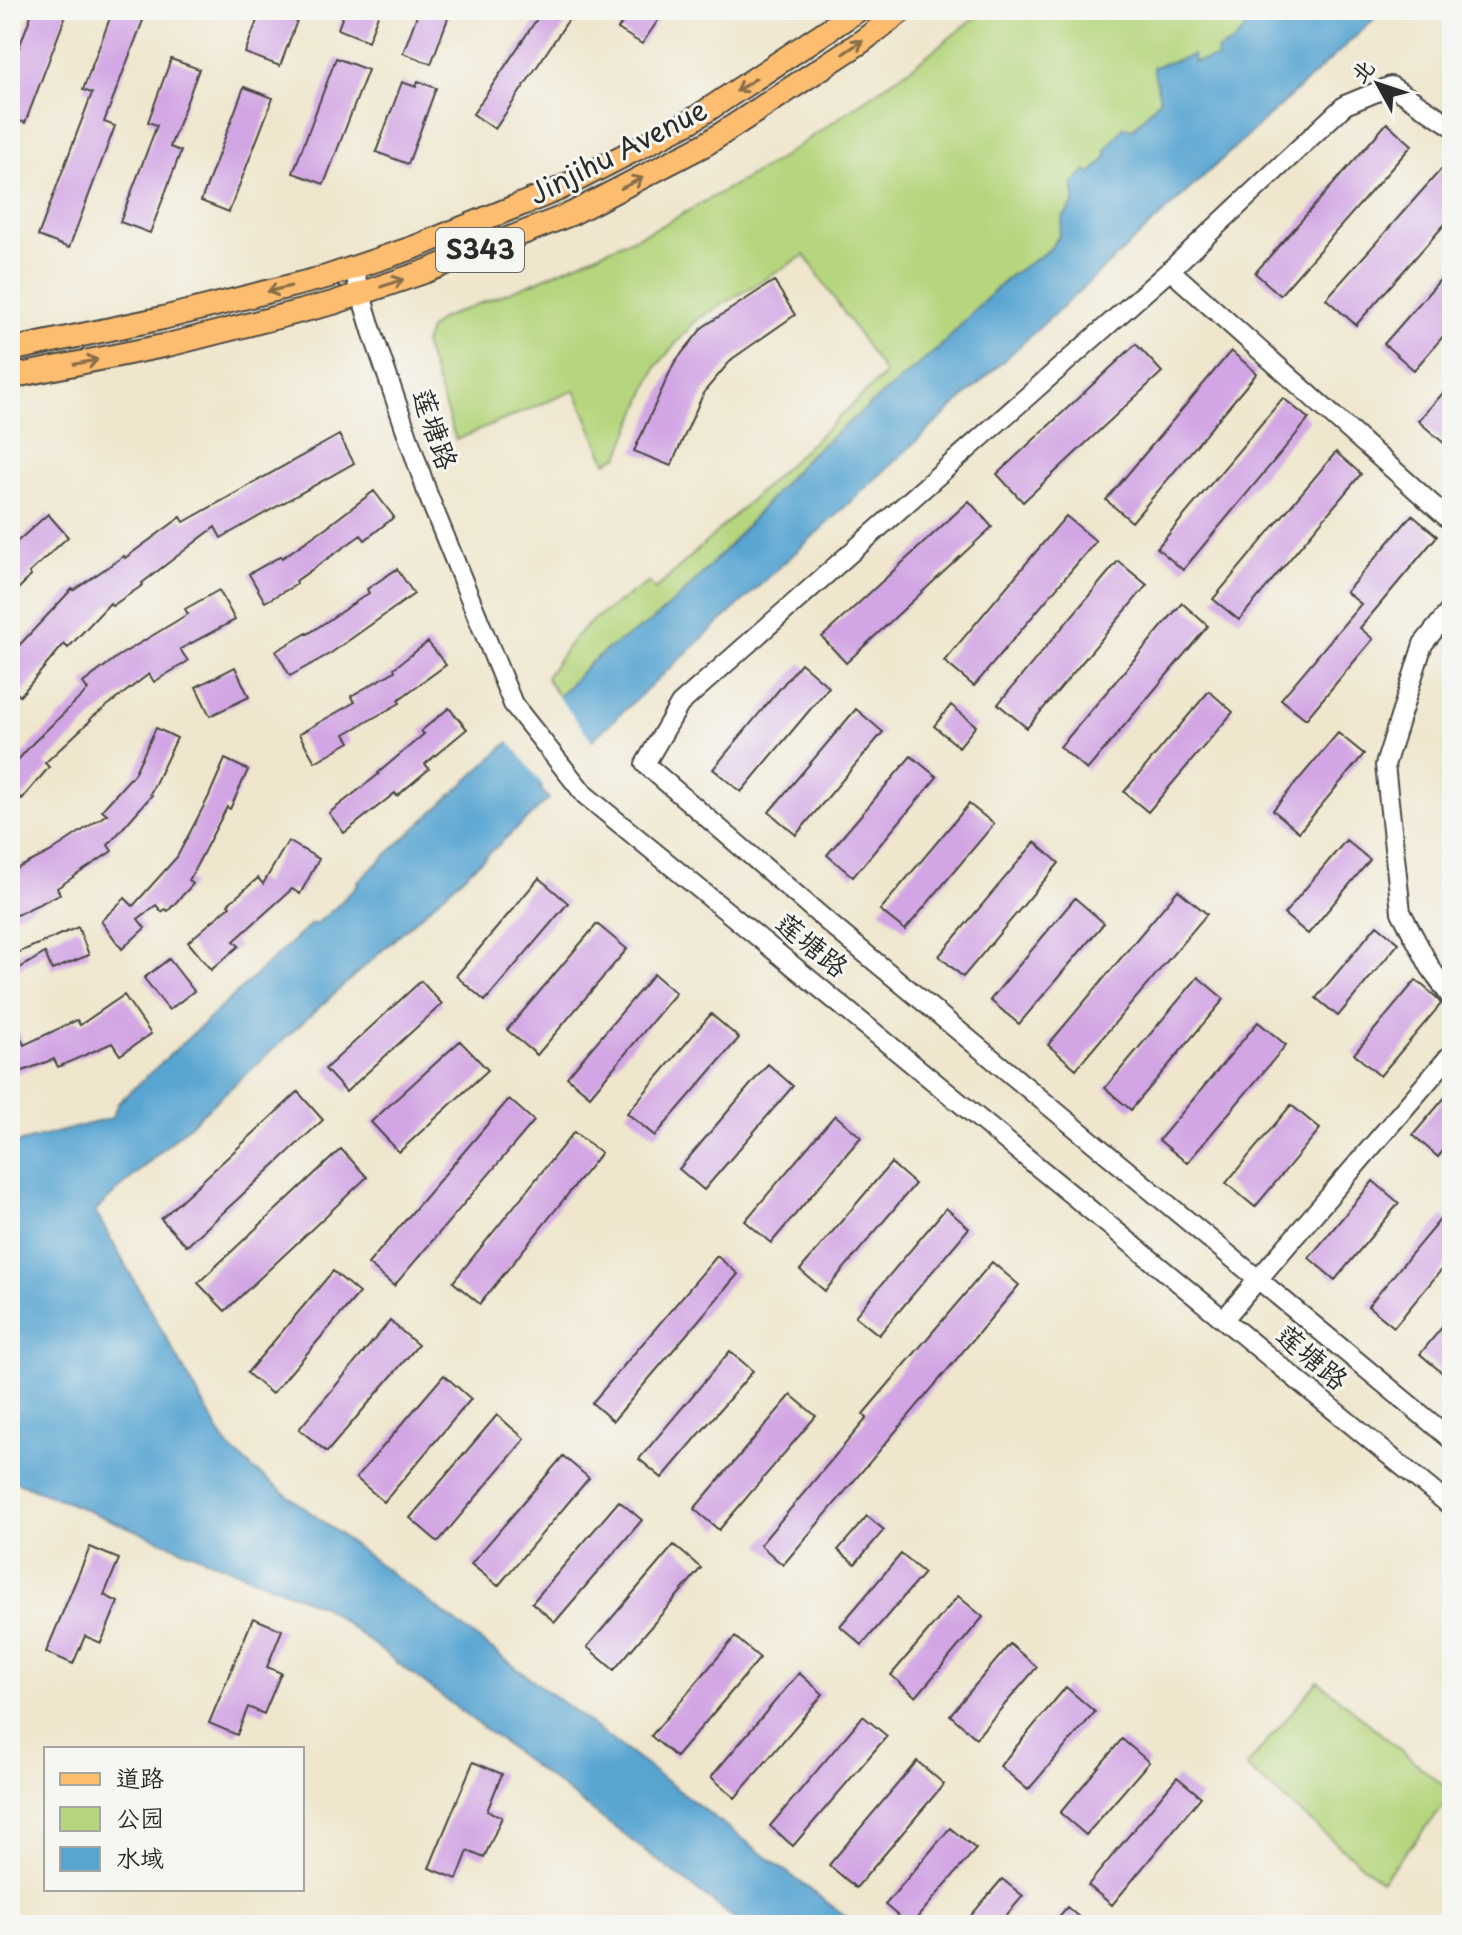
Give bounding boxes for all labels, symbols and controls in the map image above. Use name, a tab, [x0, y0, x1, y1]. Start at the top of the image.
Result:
one-way arrow	[842, 39, 864, 55]
north arrow	[1338, 44, 1418, 124]
text: 北	[1342, 51, 1381, 89]
one-way arrow	[736, 77, 758, 93]
street label: Jinjihu Avenue	[521, 87, 714, 214]
one-way arrow	[619, 174, 643, 190]
road number: S343	[436, 228, 524, 272]
one-way arrow	[379, 275, 404, 290]
one-way arrow	[267, 282, 293, 297]
one-way arrow	[73, 354, 99, 369]
street label: 莲塘路	[402, 382, 470, 475]
street label: 莲塘路	[767, 901, 859, 987]
street label: 莲塘路	[1267, 1312, 1359, 1399]
legend	[44, 1747, 304, 1891]
text: 道路	[116, 1759, 164, 1795]
text: 公园	[116, 1799, 164, 1835]
text: 水域	[116, 1839, 164, 1875]

